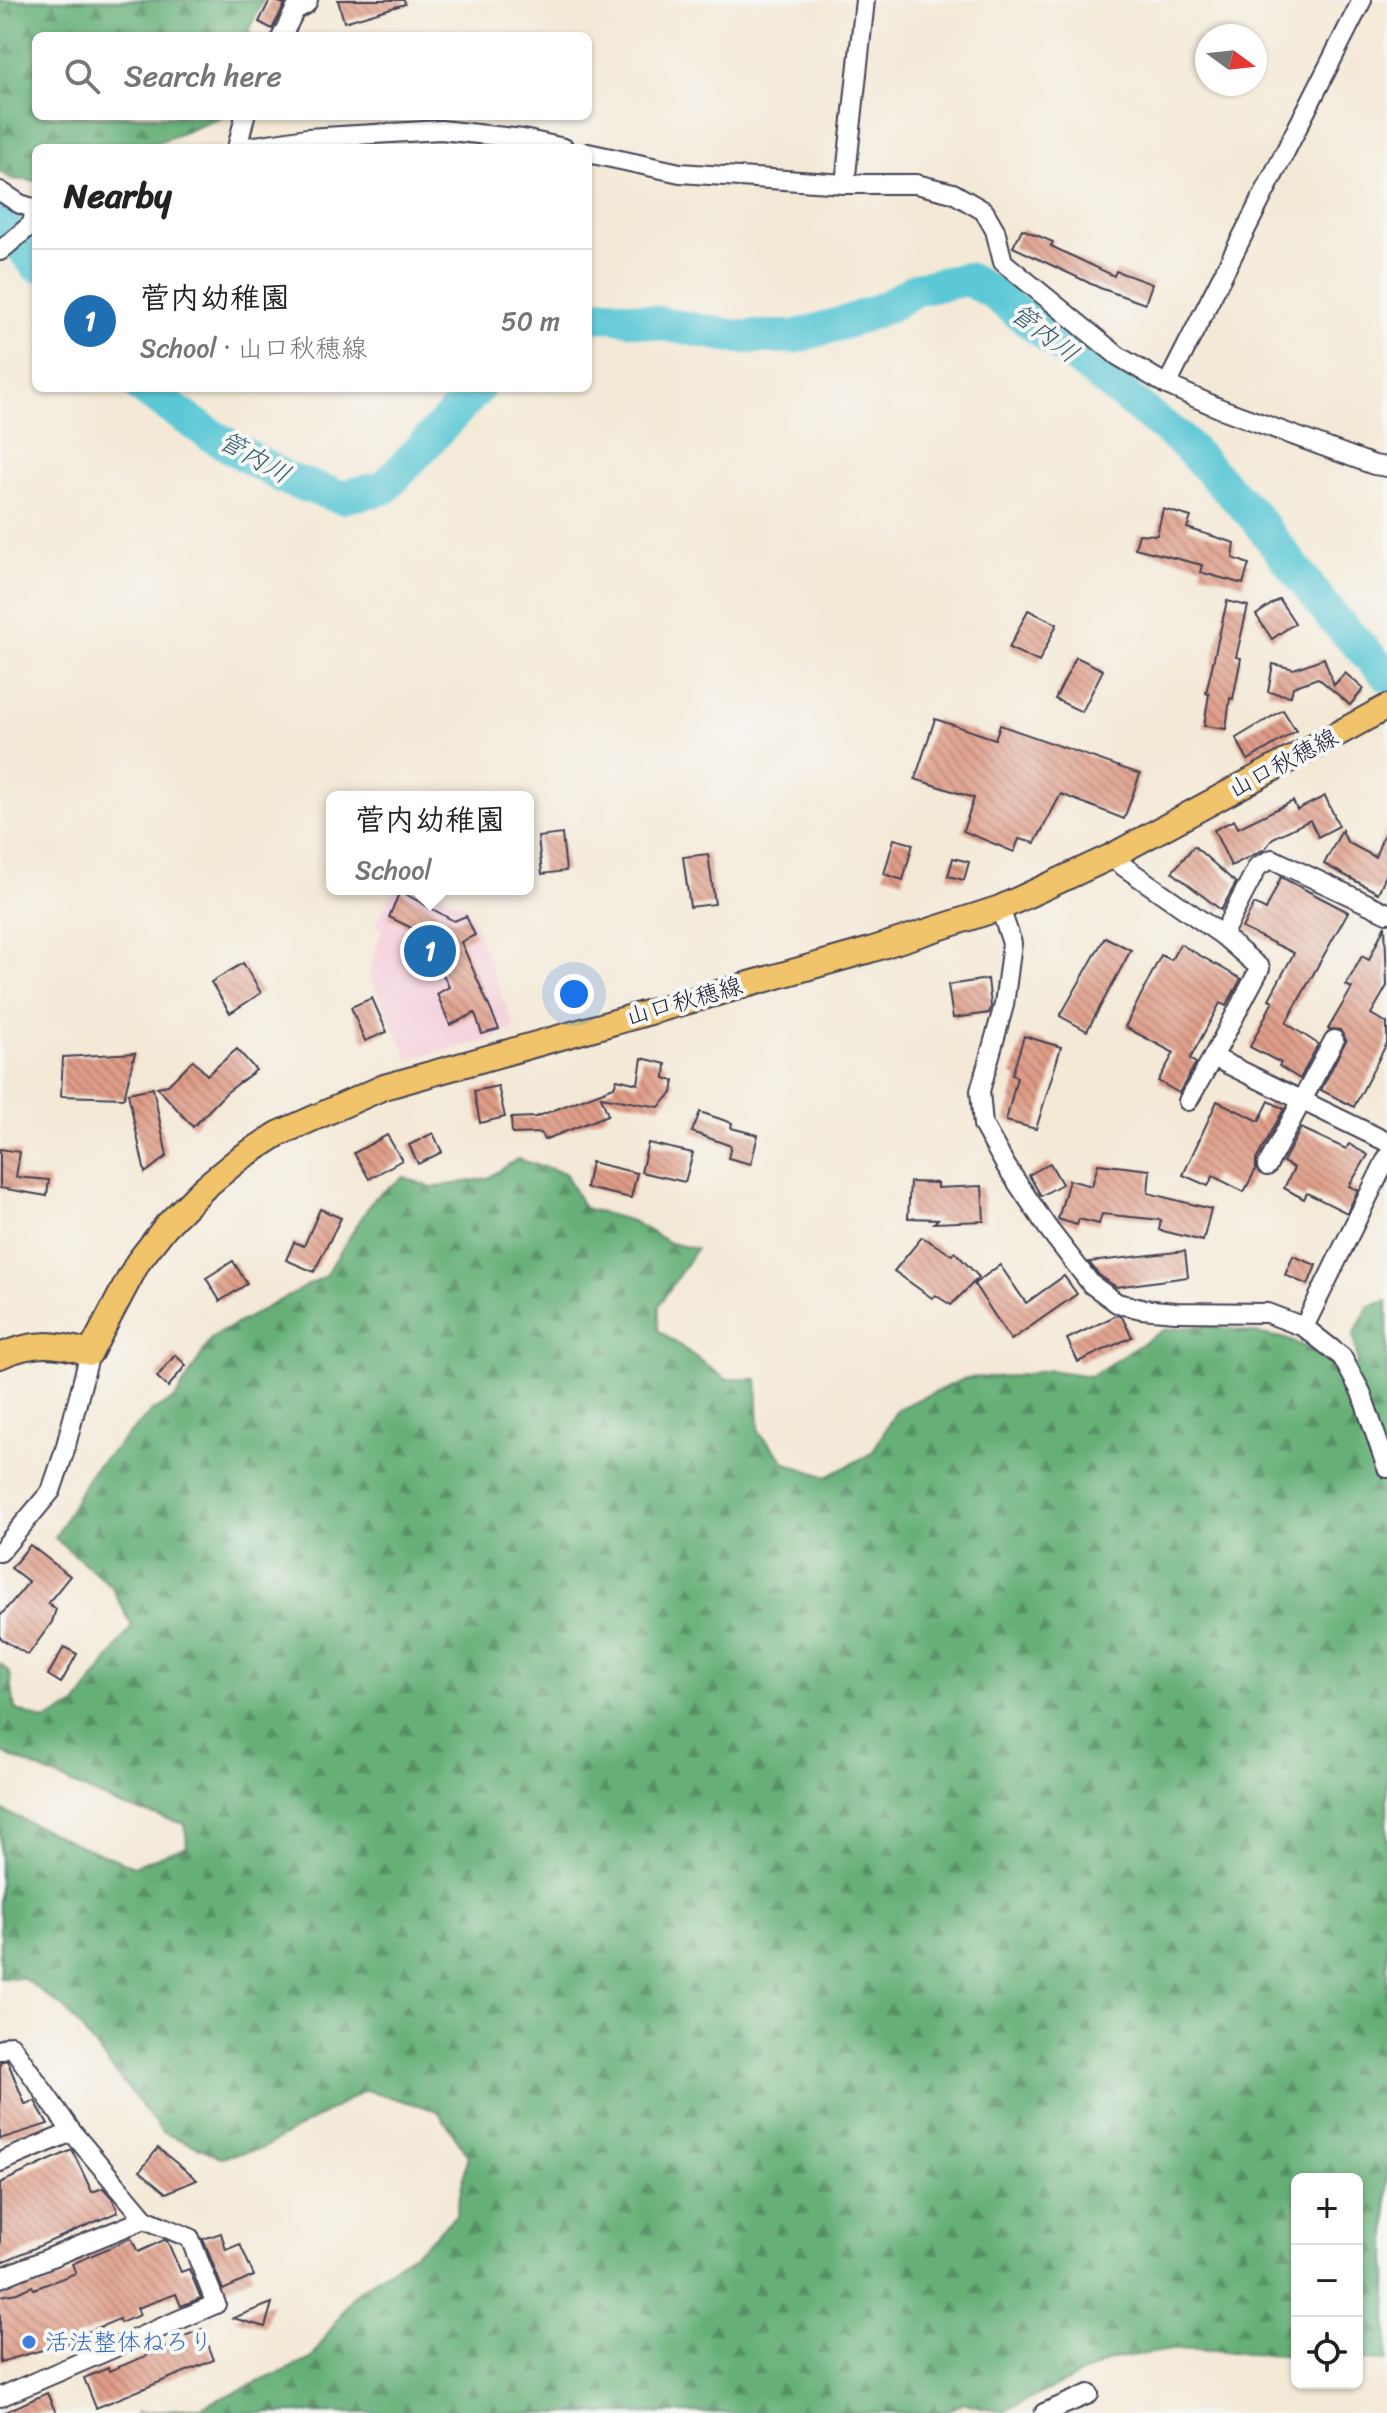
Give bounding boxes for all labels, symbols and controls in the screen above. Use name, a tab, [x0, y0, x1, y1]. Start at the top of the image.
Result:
north arrow	[1195, 24, 1267, 96]
search box	[32, 32, 592, 120]
text: Search here	[124, 49, 282, 103]
icon: search	[60, 54, 104, 98]
text: Nearby	[64, 166, 172, 226]
text: 菅内幼稚園	[140, 271, 290, 325]
water label: 管内川	[1000, 291, 1090, 375]
text: 1	[84, 298, 96, 344]
text: 50 m	[501, 298, 560, 344]
text: School · 山口秋穂線	[140, 325, 367, 371]
water label: 管内川	[210, 418, 300, 496]
street label: 山口秋穂線	[1220, 716, 1346, 810]
popup	[326, 791, 534, 895]
text: 菅内幼稚園	[355, 793, 505, 847]
text: School	[355, 847, 432, 893]
pin: 1	[404, 921, 456, 981]
street label: 山口秋穂線	[621, 964, 747, 1038]
your location	[554, 974, 594, 1014]
map controls	[1291, 2173, 1363, 2389]
button: +	[1291, 2173, 1363, 2245]
button: −	[1291, 2245, 1363, 2317]
button: locate	[1291, 2317, 1363, 2389]
place label: 活法整体ねろり	[45, 2321, 213, 2363]
marker: 活法整体ねろり	[20, 2333, 38, 2351]

